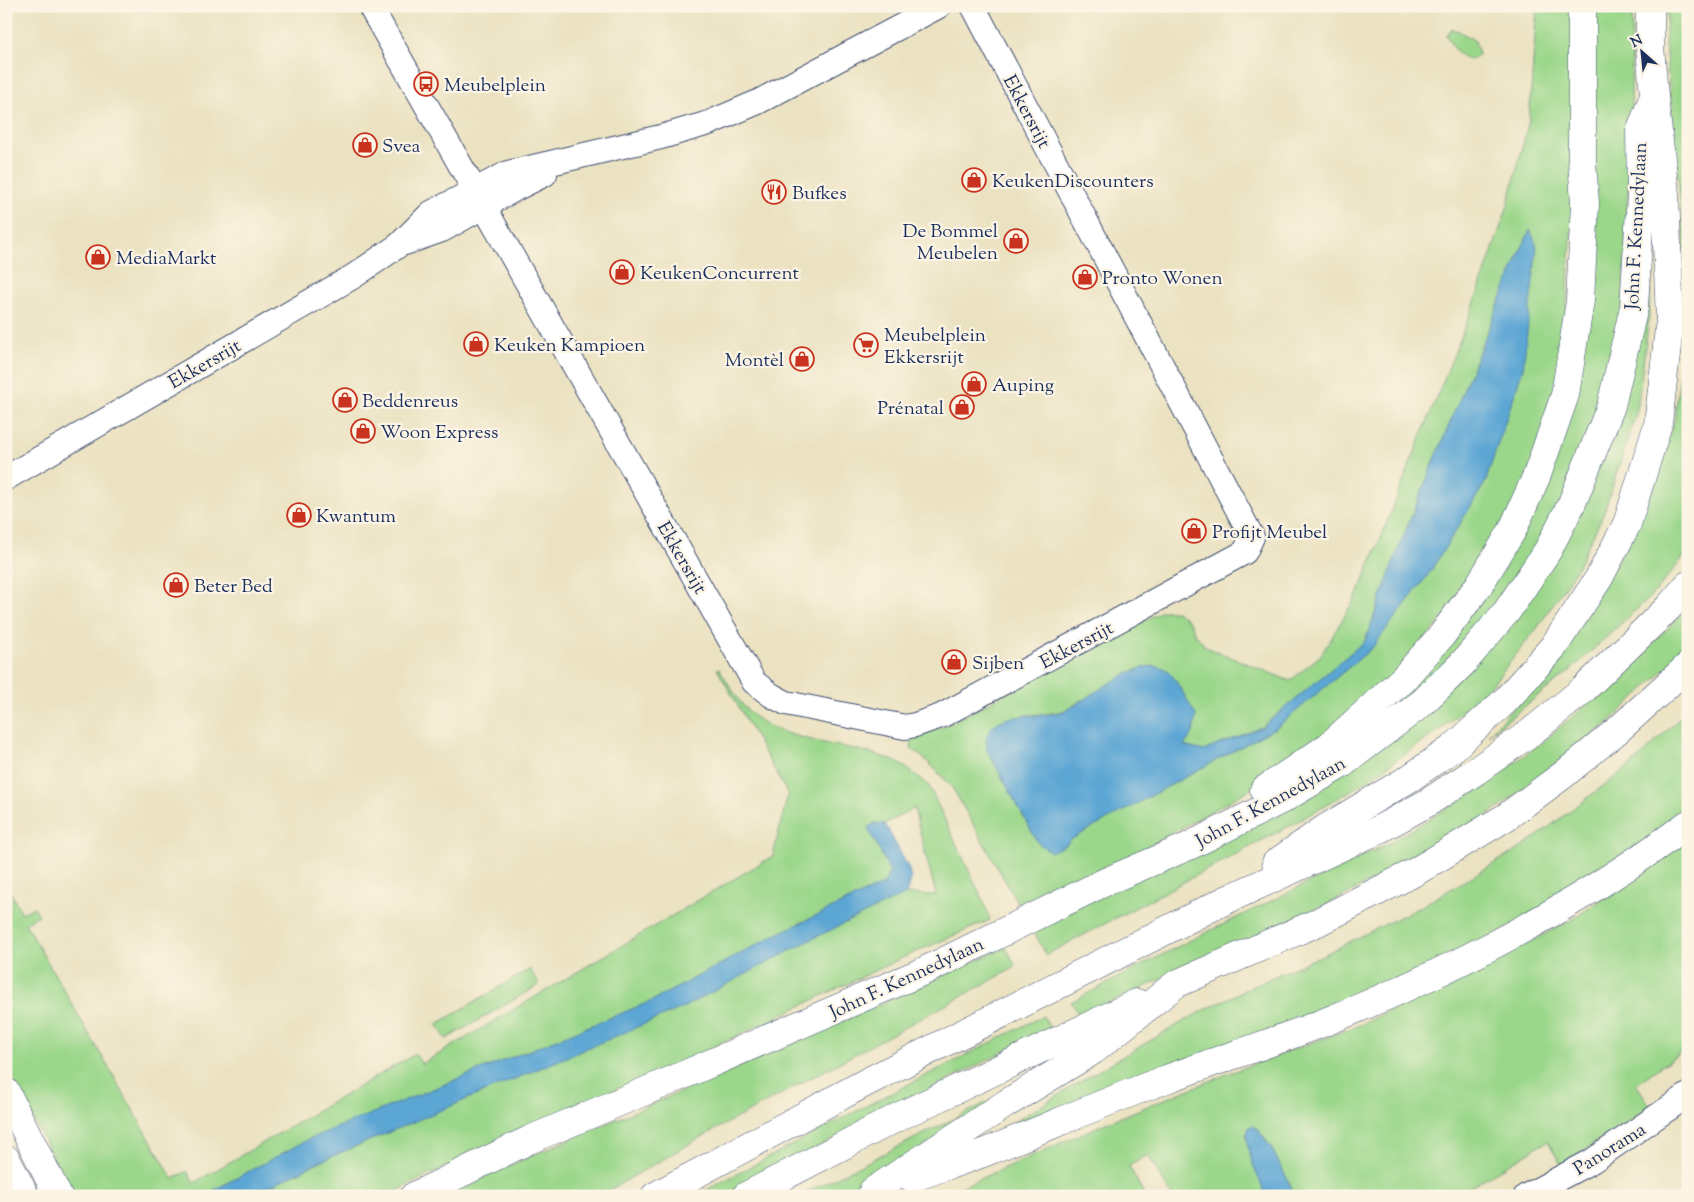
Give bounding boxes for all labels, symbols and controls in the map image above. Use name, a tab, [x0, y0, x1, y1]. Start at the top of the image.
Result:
north arrow	[1616, 28, 1666, 78]
text: N	[1627, 31, 1647, 54]
bus stop icon: Meubelplein	[413, 71, 439, 97]
street label: Ekkersrijt	[995, 71, 1057, 154]
place label: Meubelplein	[444, 73, 546, 100]
shop icon: Svea	[352, 132, 378, 158]
place label: Svea	[382, 134, 421, 161]
street label: John F. Kennedylaan	[1620, 142, 1655, 312]
shop icon: KeukenDiscounters	[961, 167, 987, 193]
place label: KeukenDiscounters	[992, 169, 1154, 196]
restaurant icon: Bufkes	[761, 179, 787, 205]
place label: Bufkes	[792, 181, 847, 208]
place label: De Bommel Meubelen	[902, 219, 998, 268]
shop icon: De Bommel Meubelen	[1003, 228, 1029, 254]
shop icon: MediaMarkt	[85, 244, 111, 270]
place label: MediaMarkt	[116, 246, 217, 273]
shop icon: KeukenConcurrent	[609, 259, 635, 285]
place label: KeukenConcurrent	[640, 261, 799, 288]
shop icon: Pronto Wonen	[1072, 264, 1098, 290]
place label: Pronto Wonen	[1102, 266, 1223, 293]
place label: Meubelplein Ekkersrijt	[884, 323, 986, 372]
shop icon: Keuken Kampioen	[463, 331, 489, 357]
supermarket icon: Meubelplein Ekkersrijt	[853, 332, 879, 358]
street label: Ekkersrijt	[164, 333, 247, 397]
place label: Keuken Kampioen	[494, 333, 645, 360]
shop icon: Montèl	[789, 346, 815, 372]
place label: Montèl	[725, 348, 784, 375]
shop icon: Auping	[961, 371, 987, 397]
place label: Auping	[992, 373, 1054, 400]
shop icon: Beddenreus	[332, 387, 358, 413]
place label: Beddenreus	[362, 389, 458, 416]
shop icon: Prénatal	[949, 394, 975, 420]
place label: Prénatal	[877, 396, 944, 423]
shop icon: Woon Express	[350, 418, 376, 444]
place label: Woon Express	[380, 420, 498, 447]
shop icon: Kwantum	[286, 502, 312, 528]
place label: Kwantum	[316, 504, 396, 531]
street label: Ekkersrijt	[649, 517, 713, 600]
shop icon: Profijt Meubel	[1181, 518, 1207, 544]
place label: Profijt Meubel	[1212, 520, 1327, 547]
shop icon: Beter Bed	[163, 572, 189, 598]
place label: Beter Bed	[194, 574, 273, 601]
street label: Ekkersrijt	[1036, 615, 1119, 677]
shop icon: Sijben	[941, 649, 967, 675]
place label: Sijben	[972, 651, 1024, 678]
street label: John F. Kennedylaan	[1190, 751, 1351, 856]
street label: John F. Kennedylaan	[824, 932, 989, 1027]
street label: Panorama	[1569, 1117, 1652, 1183]

